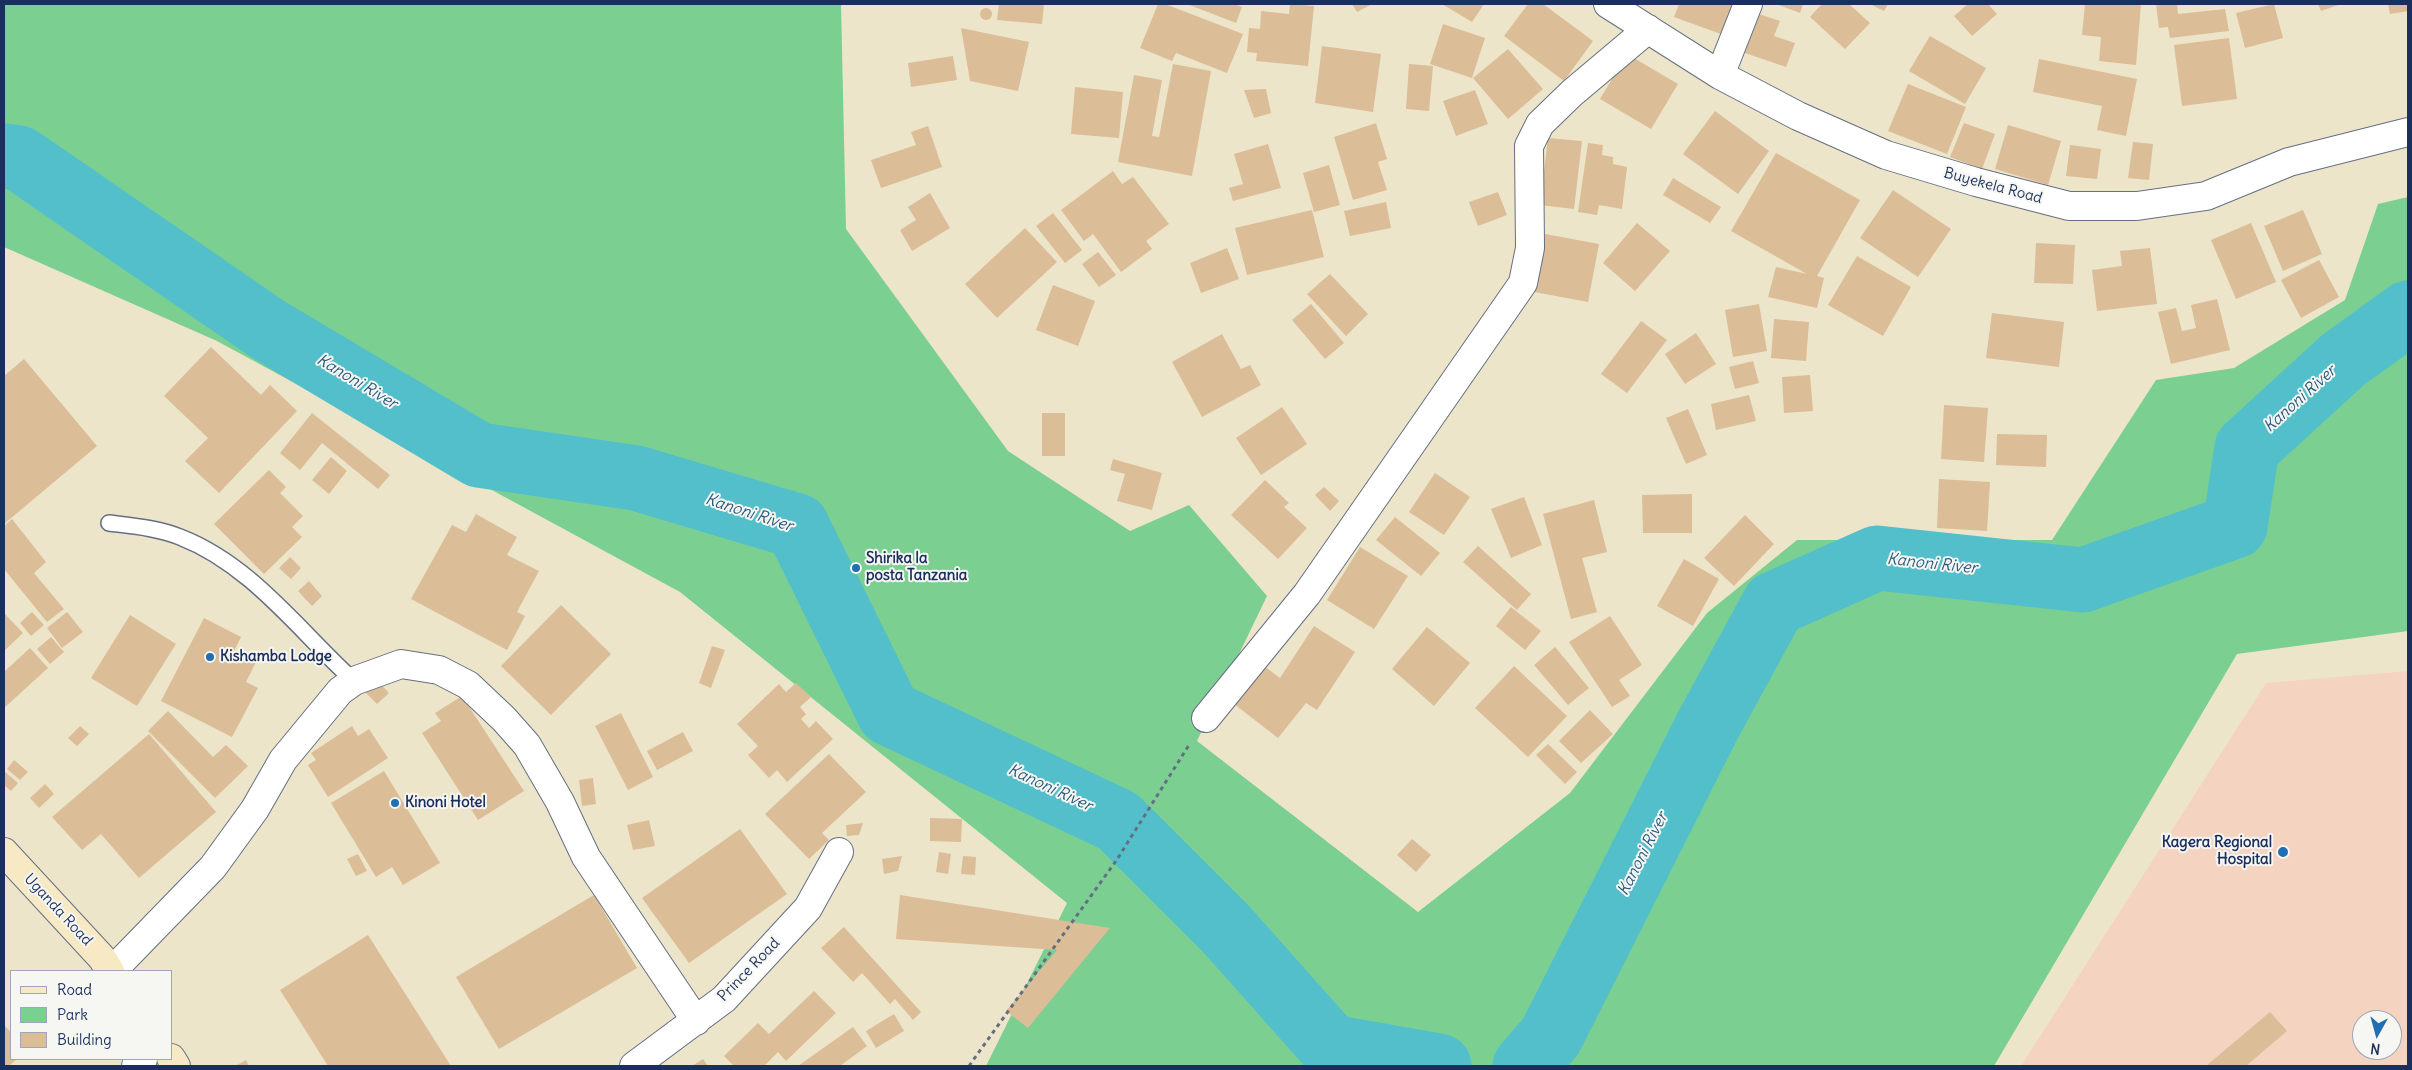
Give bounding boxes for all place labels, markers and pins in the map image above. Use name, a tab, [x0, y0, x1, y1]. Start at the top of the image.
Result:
place label: Shirika la posta Tanzania	[866, 550, 967, 585]
marker: Shirika la posta Tanzania	[850, 562, 862, 574]
place label: Kishamba Lodge	[220, 648, 332, 666]
marker: Kishamba Lodge	[204, 651, 216, 663]
place label: Kinoni Hotel	[405, 794, 486, 812]
marker: Kinoni Hotel	[389, 797, 401, 809]
place label: Kagera Regional Hospital	[2162, 834, 2272, 869]
marker: Kagera Regional Hospital	[2276, 845, 2290, 859]

